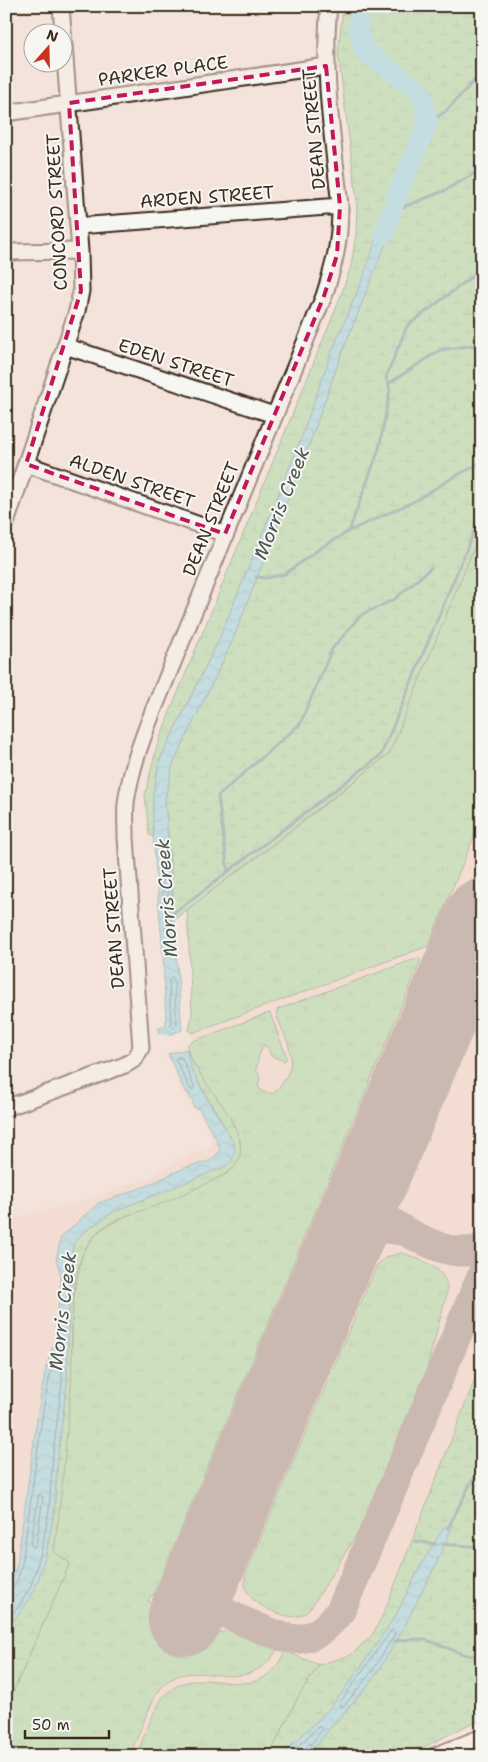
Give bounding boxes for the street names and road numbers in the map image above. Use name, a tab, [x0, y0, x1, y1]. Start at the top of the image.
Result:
street label: PARKER PLACE	[97, 50, 229, 92]
street label: DEAN STREET	[297, 67, 331, 191]
street label: CONCORD STREET	[41, 133, 73, 291]
street label: ARDEN STREET	[139, 180, 275, 214]
street label: EDEN STREET	[115, 333, 237, 393]
street label: ALDEN STREET	[66, 448, 198, 514]
street label: DEAN STREET	[177, 458, 245, 580]
street label: DEAN STREET	[98, 867, 130, 989]

